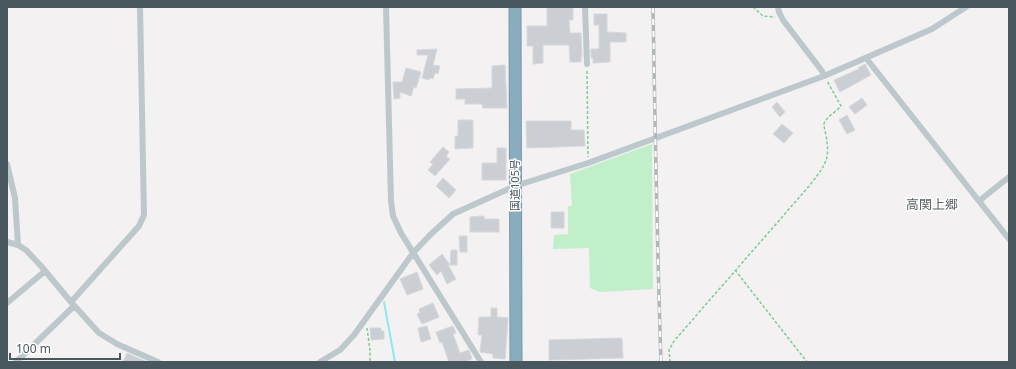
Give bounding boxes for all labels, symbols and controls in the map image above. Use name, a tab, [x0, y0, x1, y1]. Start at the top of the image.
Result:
street label: 国道105号	[507, 159, 522, 211]
district label: 高関上郷	[906, 195, 958, 213]
scale bar	[10, 335, 120, 361]
text: 100 m	[16, 340, 51, 357]

